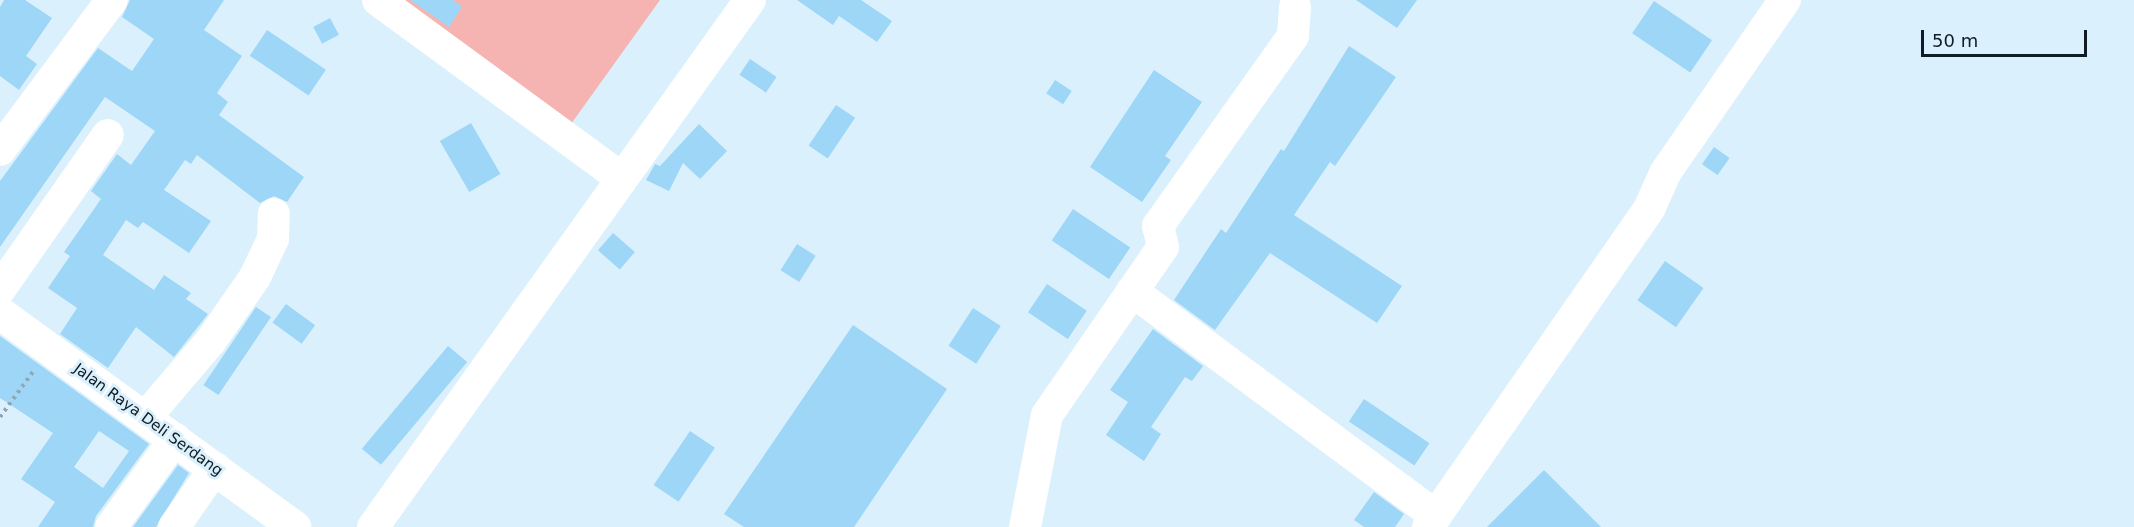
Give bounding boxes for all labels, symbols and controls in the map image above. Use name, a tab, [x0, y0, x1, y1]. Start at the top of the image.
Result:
scale bar	[1924, 18, 2090, 56]
text: 50 m	[1932, 30, 1978, 51]
street label: Jalan Raya Deli Serdang	[70, 360, 226, 480]

